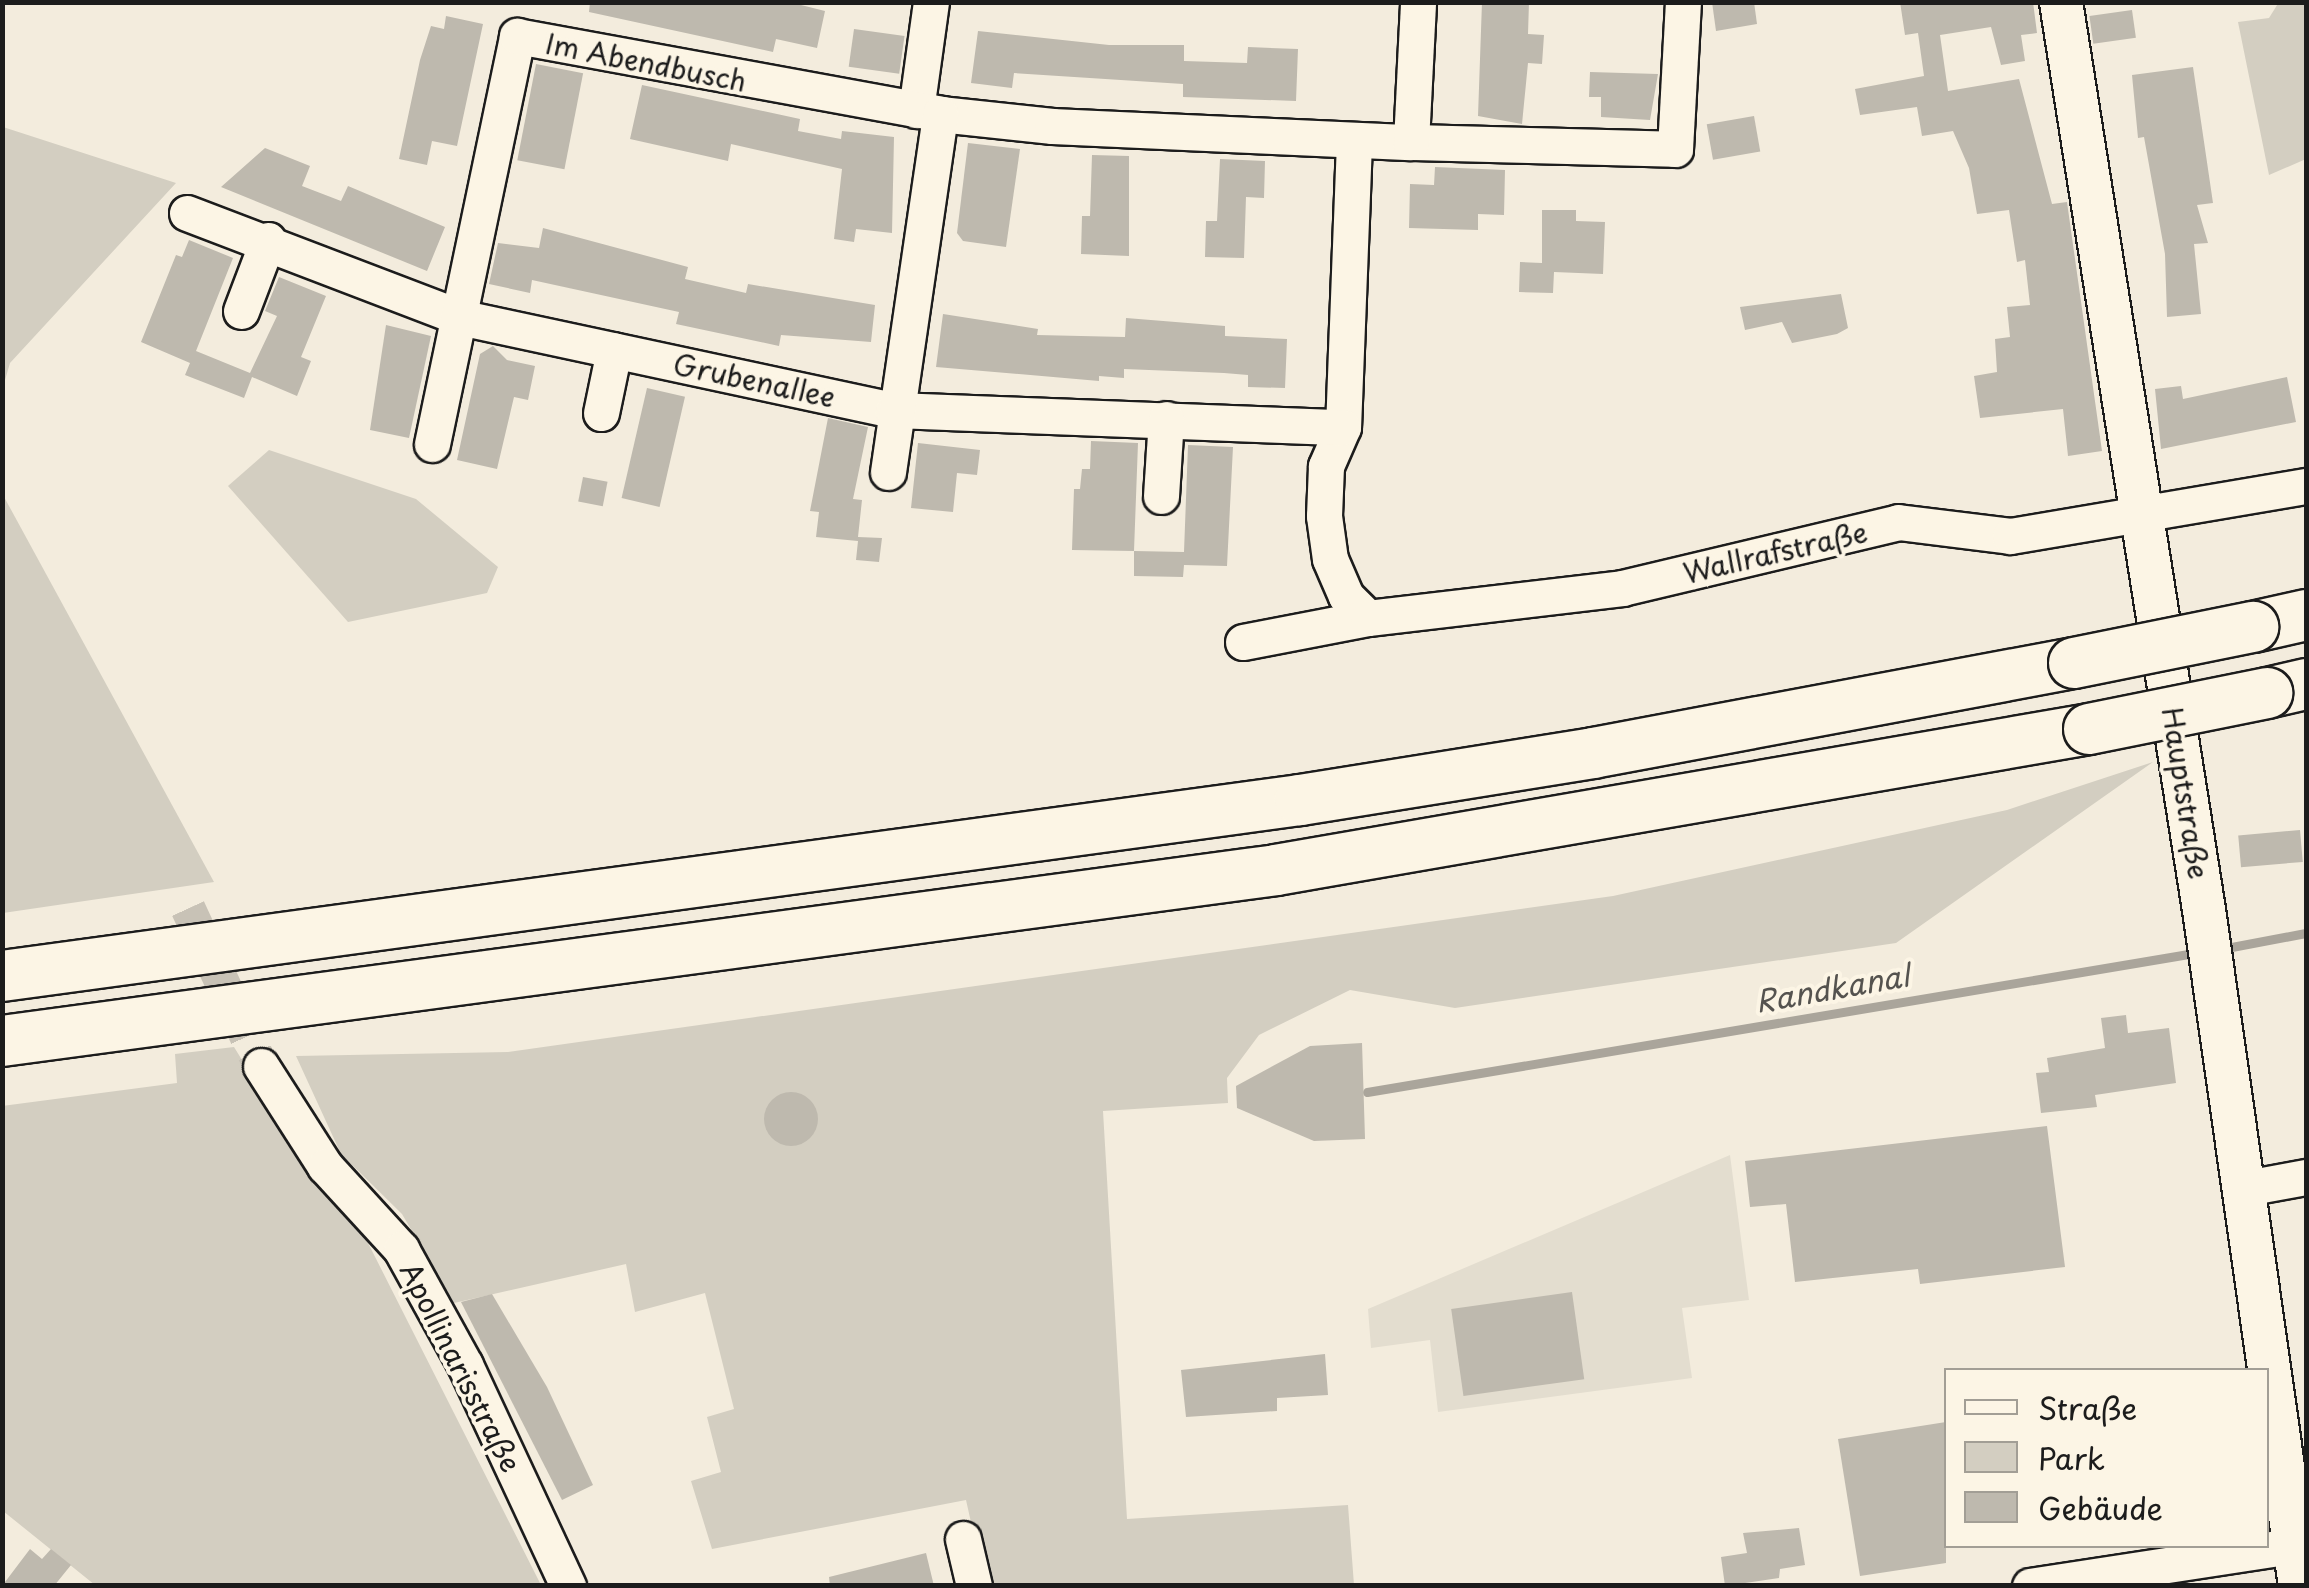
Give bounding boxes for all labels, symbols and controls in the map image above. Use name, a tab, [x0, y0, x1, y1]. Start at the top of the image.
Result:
street label: Im Abendbusch	[542, 26, 750, 98]
street label: Grubenallee	[670, 347, 838, 413]
street label: Wallrafstraße	[1680, 515, 1870, 589]
street label: Hauptstraße	[2156, 705, 2216, 881]
water label: Randkanal	[1752, 957, 1912, 1019]
street label: Apollinarisstraße	[394, 1257, 528, 1477]
legend	[1944, 1368, 2269, 1548]
text: Straße	[2038, 1385, 2137, 1430]
text: Park	[2038, 1435, 2105, 1480]
text: Gebäude	[2038, 1485, 2163, 1530]

